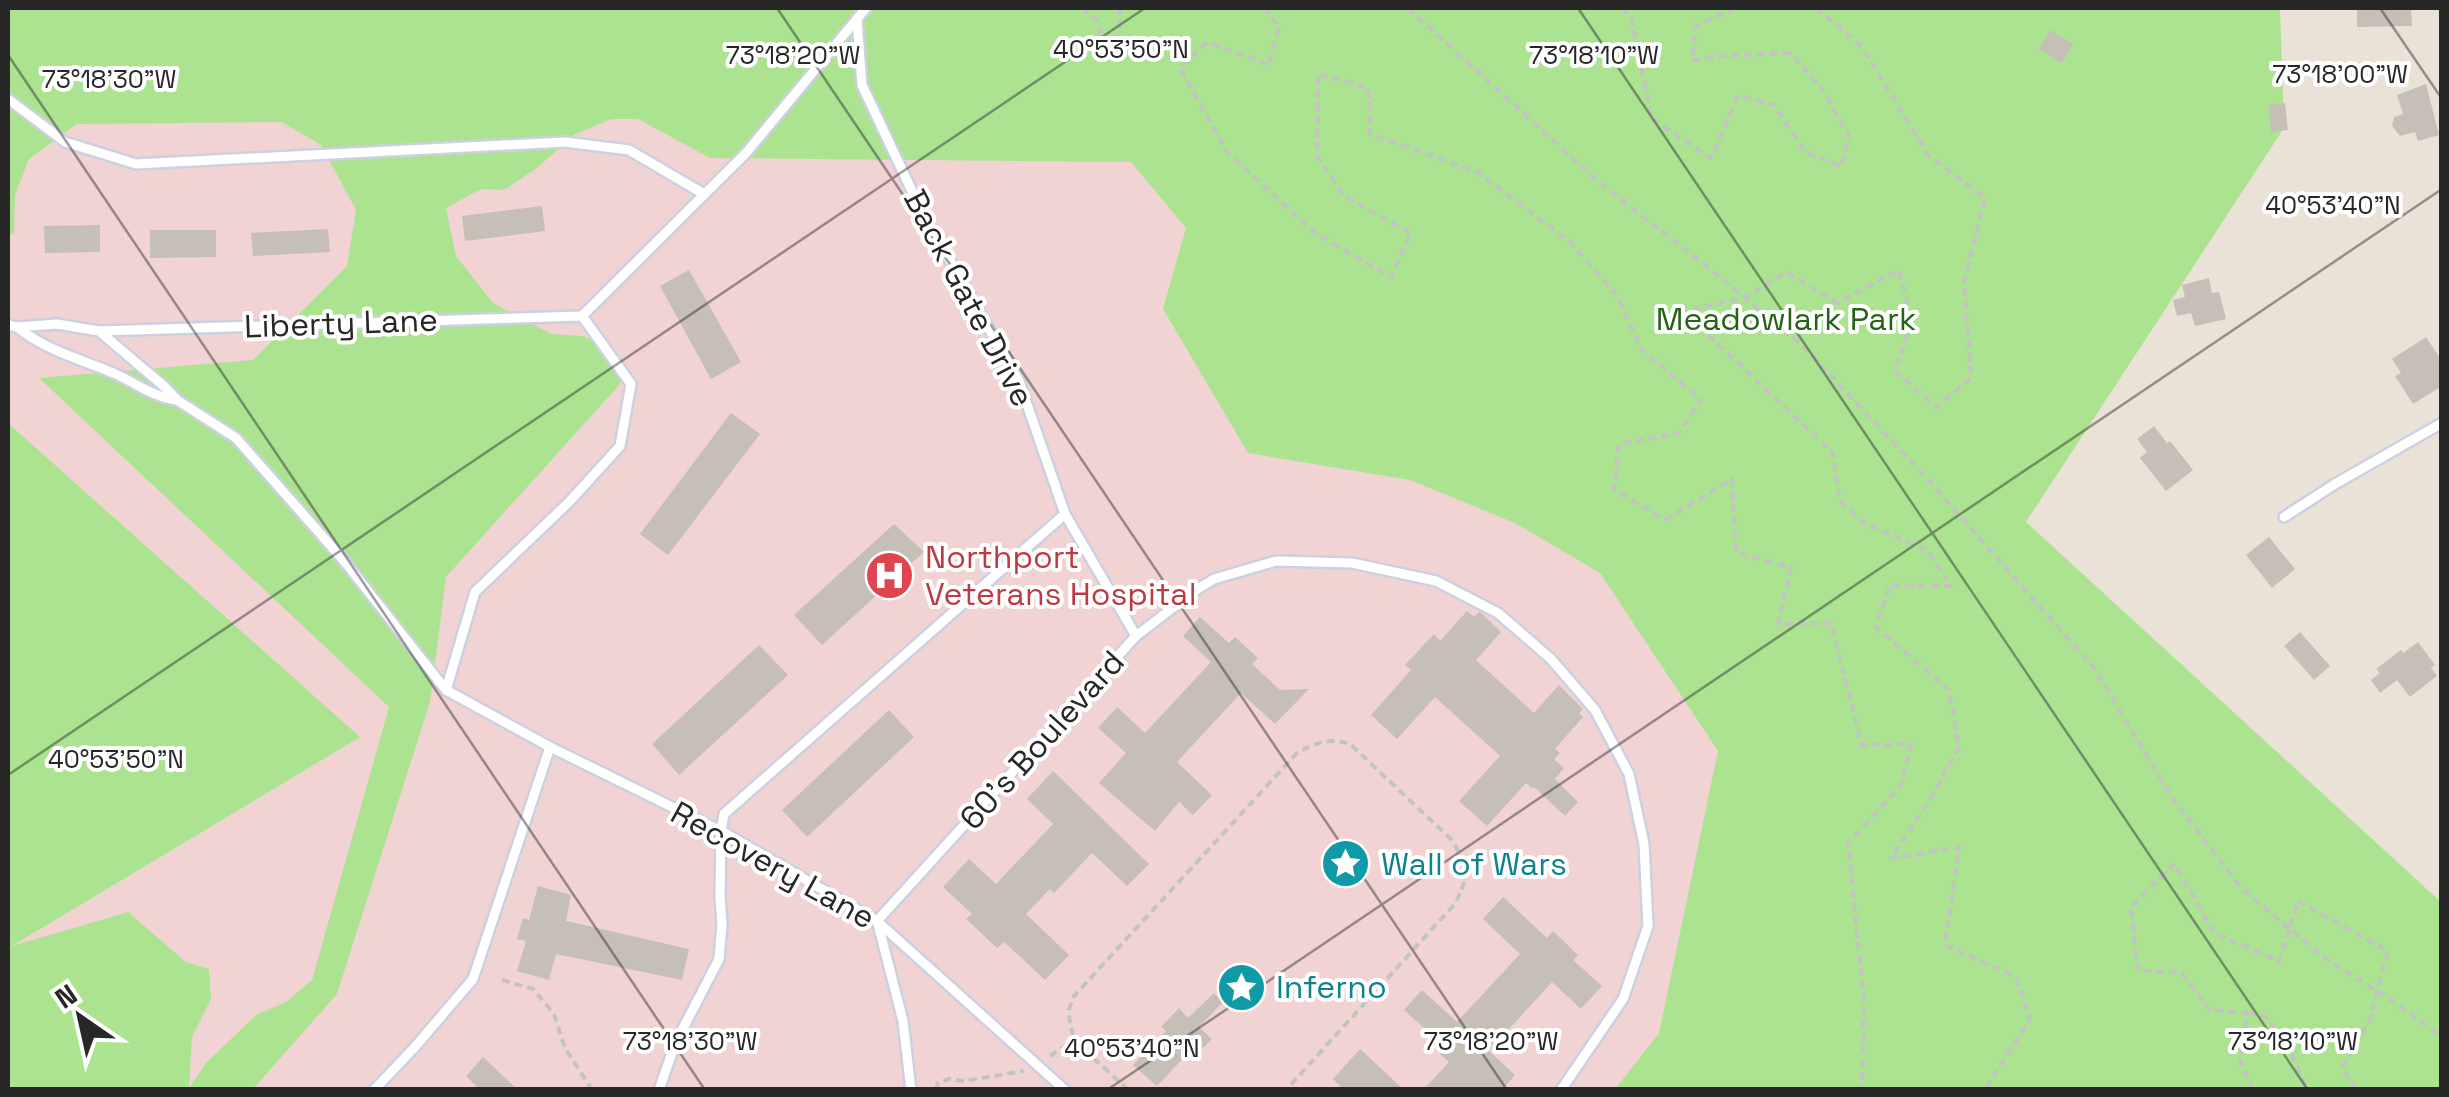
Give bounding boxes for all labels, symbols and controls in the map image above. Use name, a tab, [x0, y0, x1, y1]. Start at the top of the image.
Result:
text: 40°53'50"N	[1053, 33, 1189, 65]
text: 73°18'20"W	[726, 39, 860, 71]
text: 73°18'10"W	[1529, 39, 1659, 71]
text: 73°18'00"W	[2272, 58, 2408, 90]
text: 73°18'30"W	[42, 63, 176, 95]
street label: Back Gate Drive	[895, 183, 1043, 413]
text: 40°53'40"N	[2265, 189, 2401, 221]
park label: Meadowlark Park	[1656, 299, 1916, 339]
street label: Liberty Lane	[243, 300, 439, 346]
place label: Northport Veterans Hospital	[925, 537, 1197, 614]
hospital icon: Northport Veterans Hospital	[864, 549, 916, 601]
street label: 60's Boulevard	[951, 642, 1133, 838]
text: 40°53'50"N	[48, 743, 184, 775]
street label: Recovery Lane	[664, 792, 882, 938]
place icon: Wall of Wars	[1320, 838, 1372, 890]
place label: Wall of Wars	[1381, 844, 1567, 884]
place icon: Inferno	[1215, 961, 1267, 1013]
north arrow	[30, 967, 130, 1067]
place label: Inferno	[1276, 967, 1387, 1007]
text: N	[48, 976, 84, 1016]
text: 73°18'30"W	[623, 1025, 757, 1057]
text: 73°18'20"W	[1424, 1025, 1558, 1057]
text: 73°18'10"W	[2228, 1025, 2358, 1057]
text: 40°53'40"N	[1064, 1032, 1200, 1064]

